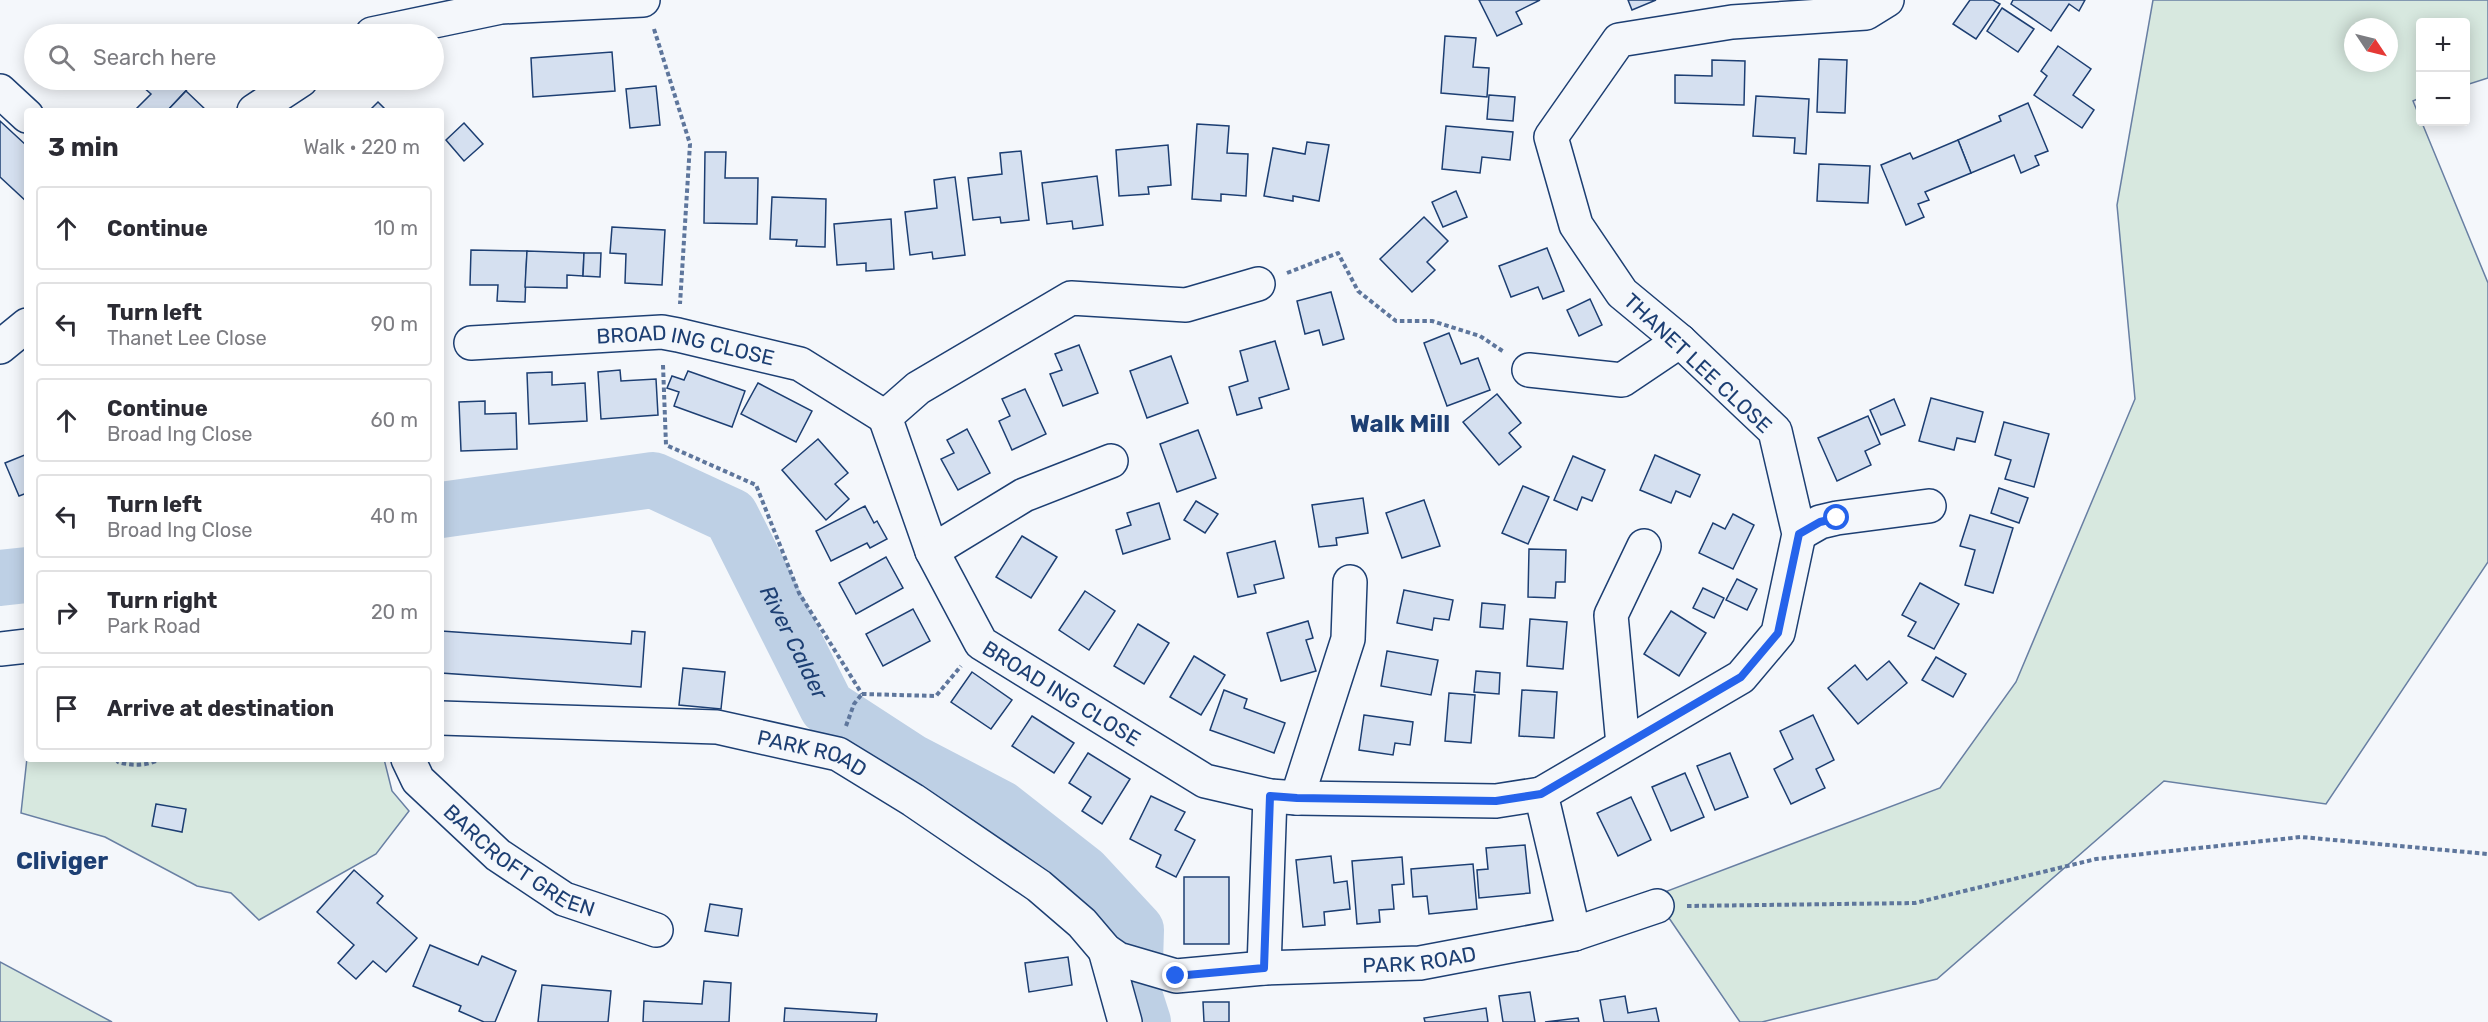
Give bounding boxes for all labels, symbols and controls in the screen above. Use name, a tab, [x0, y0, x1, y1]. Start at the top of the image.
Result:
north arrow	[2344, 18, 2398, 72]
map controls	[2416, 18, 2470, 126]
button: +	[2416, 18, 2470, 72]
search box	[24, 24, 444, 90]
icon: search	[45, 41, 78, 74]
text: Search here	[93, 44, 216, 71]
button: −	[2416, 72, 2470, 126]
text: 3 min	[48, 132, 119, 163]
text: Walk · 220 m	[303, 135, 420, 159]
icon: ahead	[50, 212, 83, 245]
text: Continue	[107, 215, 208, 242]
text: 10 m	[374, 216, 418, 240]
street label: THANET LEE CLOSE	[1619, 288, 1777, 438]
text: Turn left	[107, 299, 202, 326]
icon: left	[50, 308, 83, 341]
text: 90 m	[371, 312, 418, 336]
street label: BROAD ING CLOSE	[596, 319, 777, 370]
text: Thanet Lee Close	[107, 326, 267, 350]
text: Continue	[107, 395, 208, 422]
icon: ahead	[50, 404, 83, 437]
text: 60 m	[371, 408, 418, 432]
district label: Walk Mill	[1350, 410, 1450, 438]
text: Broad Ing Close	[107, 422, 253, 446]
text: Turn left	[107, 491, 202, 518]
icon: left	[50, 500, 83, 533]
text: 40 m	[370, 504, 418, 528]
route start	[1823, 504, 1849, 530]
text: Broad Ing Close	[107, 518, 253, 542]
water label: River Calder	[754, 581, 835, 705]
text: Turn right	[107, 587, 217, 614]
icon: right	[50, 596, 83, 629]
text: 20 m	[371, 600, 418, 624]
text: Park Road	[107, 614, 201, 638]
street label: BROAD ING CLOSE	[978, 635, 1146, 751]
icon: arrive	[50, 692, 83, 725]
text: Arrive at destination	[107, 695, 334, 722]
street label: PARK ROAD	[755, 724, 872, 781]
street label: BARCROFT GREEN	[439, 798, 599, 921]
district label: Cliviger	[16, 847, 108, 875]
street label: PARK ROAD	[1362, 940, 1478, 977]
route end	[1162, 962, 1188, 988]

